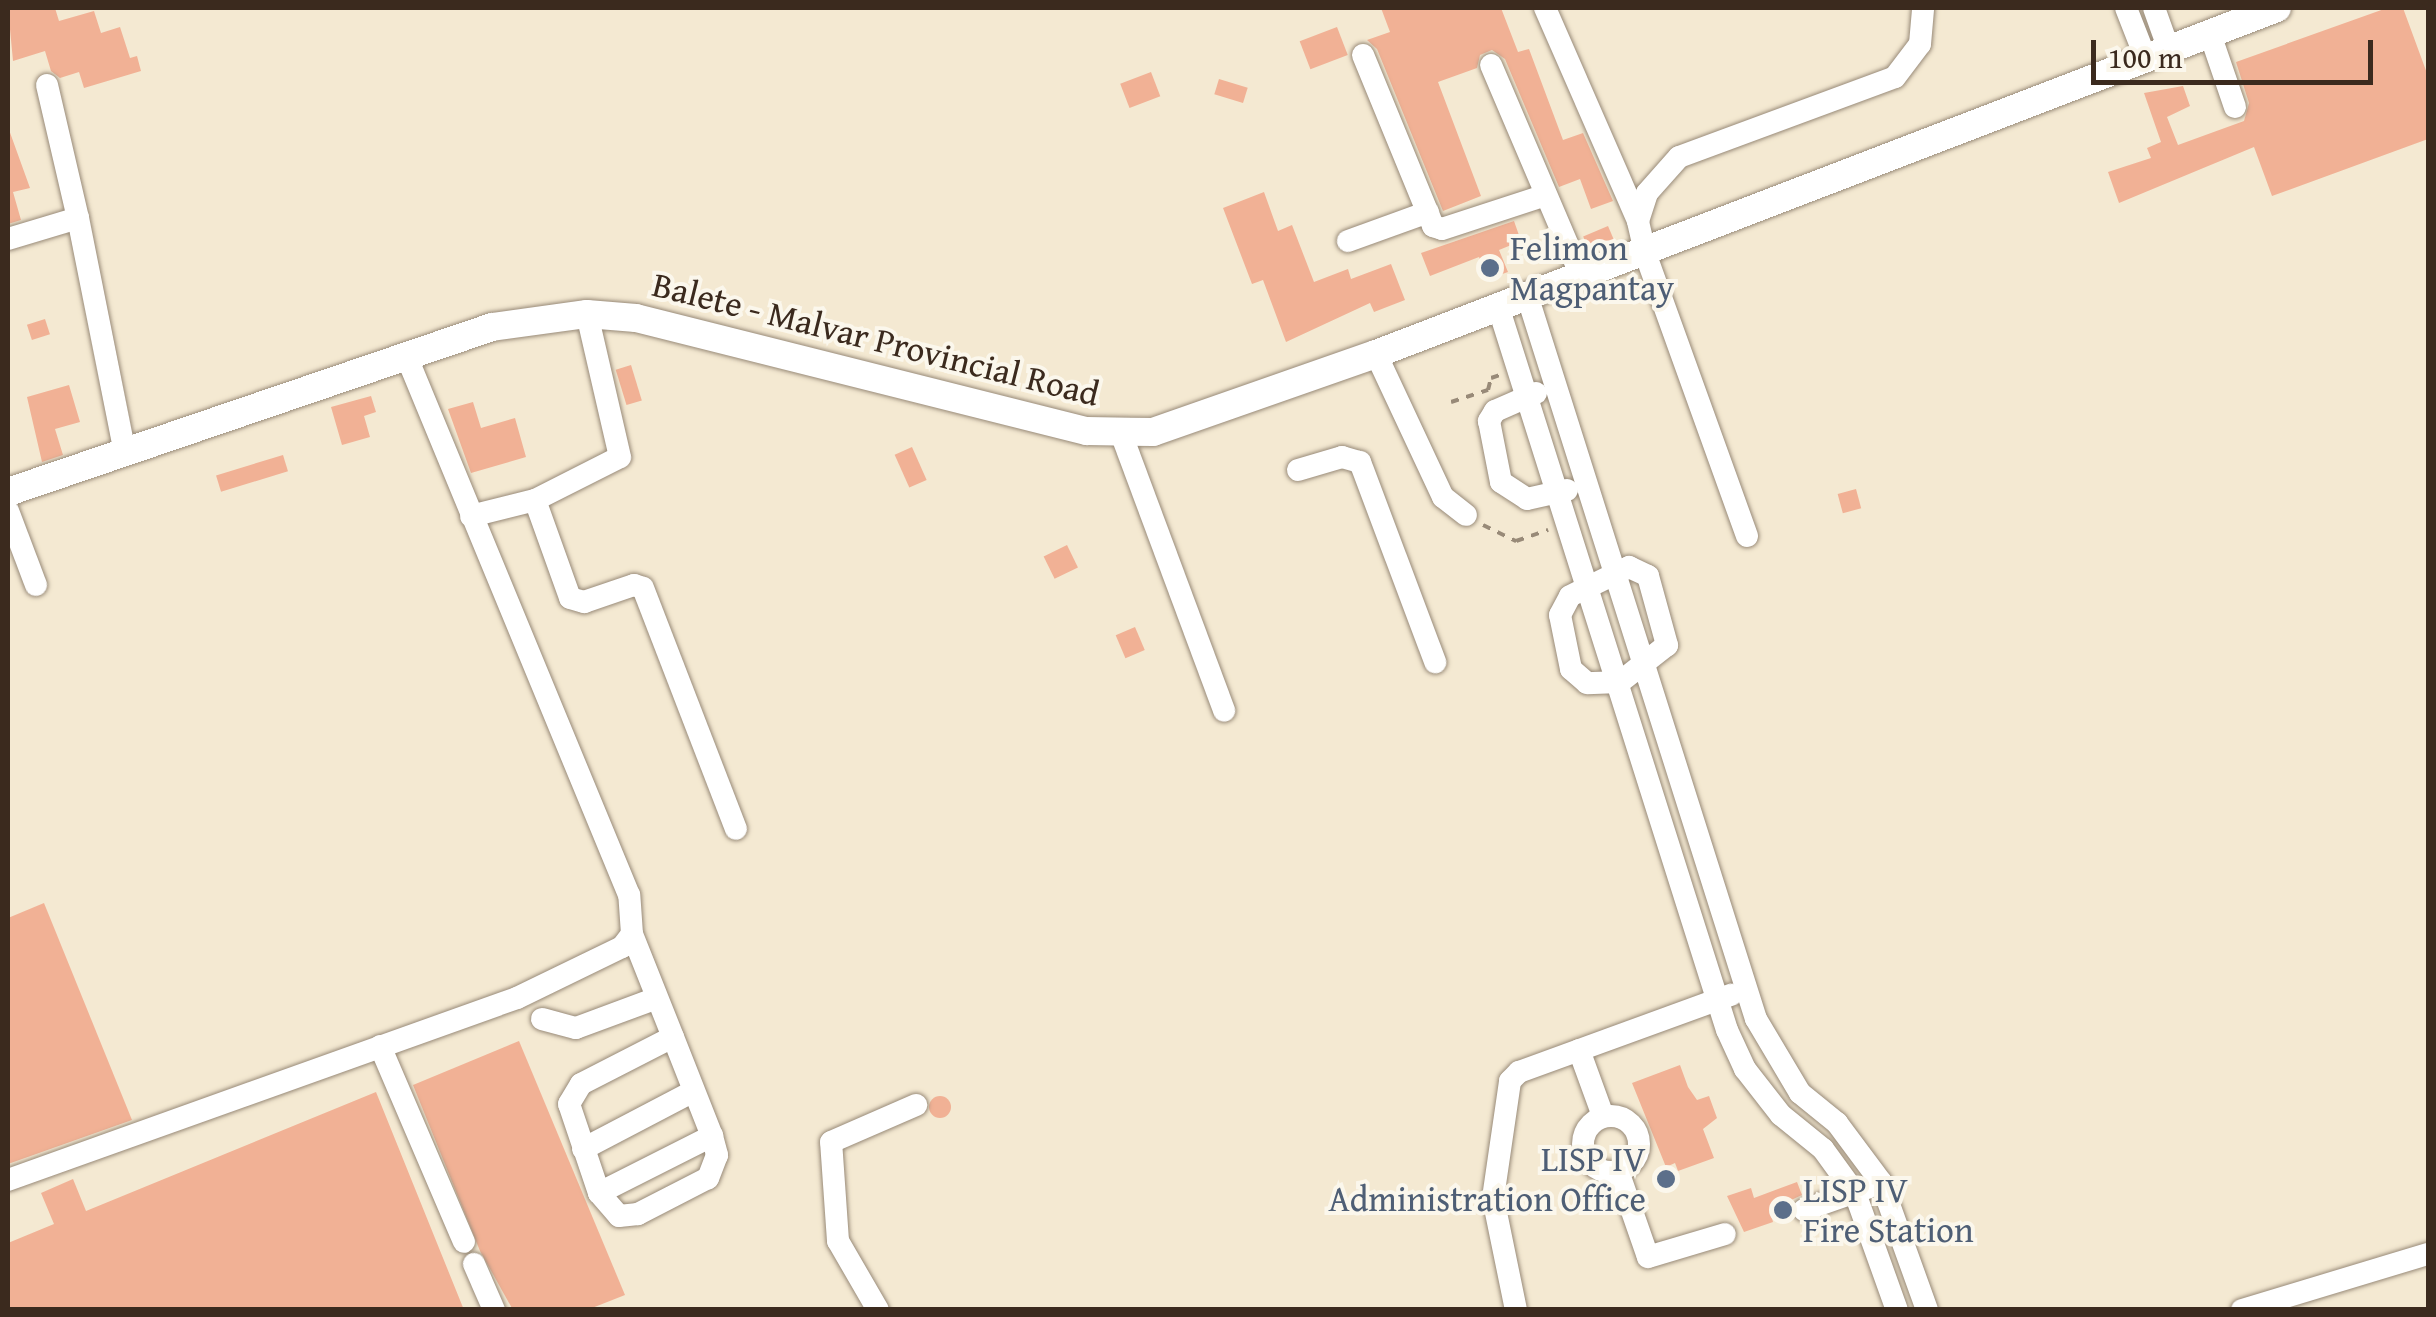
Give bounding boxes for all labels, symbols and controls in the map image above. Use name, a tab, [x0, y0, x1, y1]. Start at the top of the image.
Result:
scale bar	[2096, 20, 2378, 82]
text: 100 m	[2108, 35, 2182, 79]
place label: Felimon Magpantay	[1510, 227, 1674, 309]
marker: Felimon Magpantay	[1479, 257, 1501, 279]
street label: Balete - Malvar Provincial Road	[648, 263, 1104, 415]
place label: LISP IV Administration Office	[1328, 1138, 1646, 1220]
marker: LISP IV Administration Office	[1655, 1168, 1677, 1190]
place label: LISP IV Fire Station	[1803, 1169, 1974, 1251]
marker: LISP IV Fire Station	[1772, 1199, 1794, 1221]

